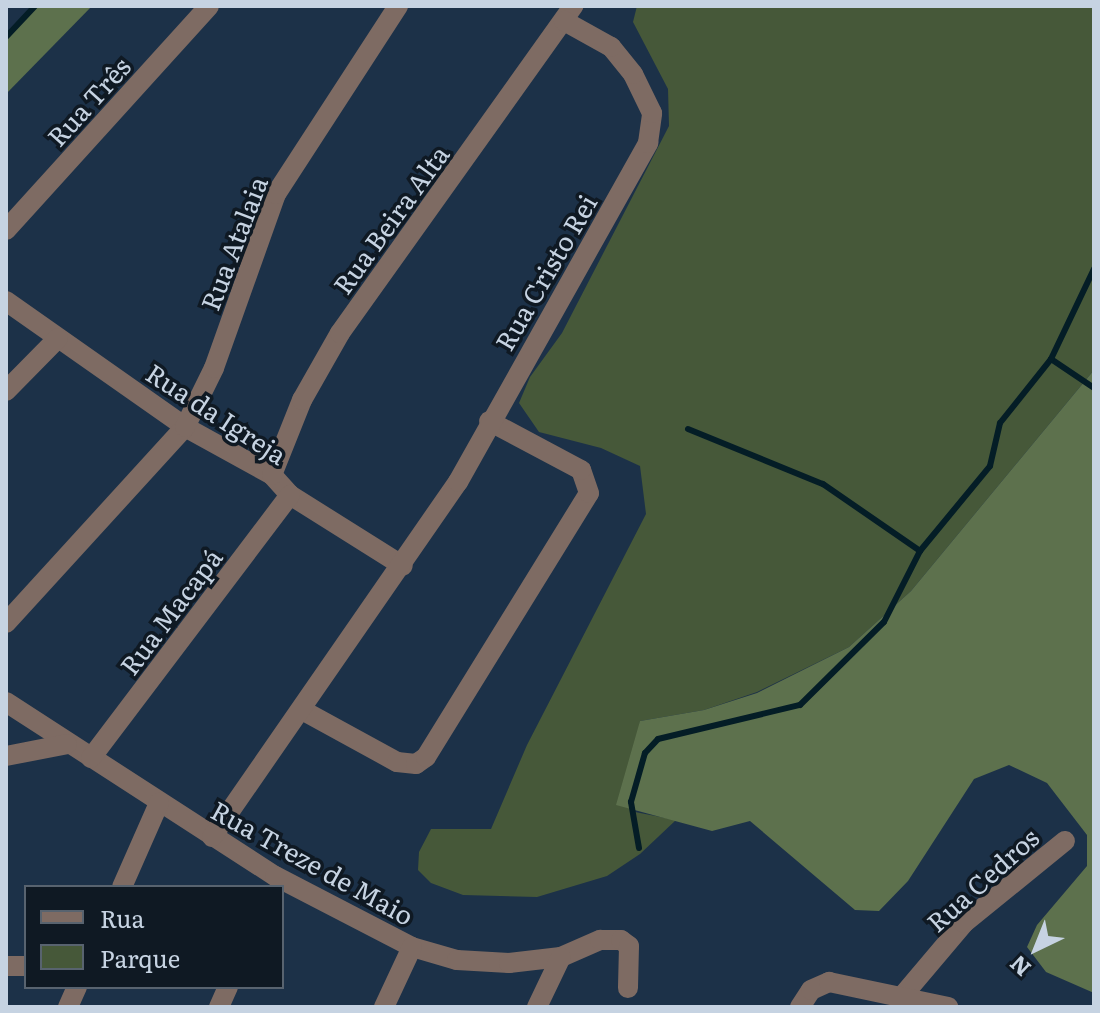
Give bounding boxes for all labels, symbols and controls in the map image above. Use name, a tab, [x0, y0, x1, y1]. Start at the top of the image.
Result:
street label: Rua Três	[40, 50, 136, 152]
street label: Rua Beira Alta	[326, 139, 454, 299]
street label: Rua Atalaia	[193, 172, 273, 314]
street label: Rua Cristo Rei	[488, 188, 602, 356]
street label: Rua da Igreja	[141, 356, 293, 470]
street label: Rua Macapá	[113, 542, 227, 680]
street label: Rua Treze de Maio	[206, 793, 420, 931]
street label: Rua Cedros	[920, 821, 1044, 937]
legend	[24, 885, 284, 989]
text: Rua	[100, 900, 144, 935]
north arrow	[996, 909, 1076, 989]
text: Parque	[100, 940, 180, 975]
text: N	[1001, 949, 1037, 985]

